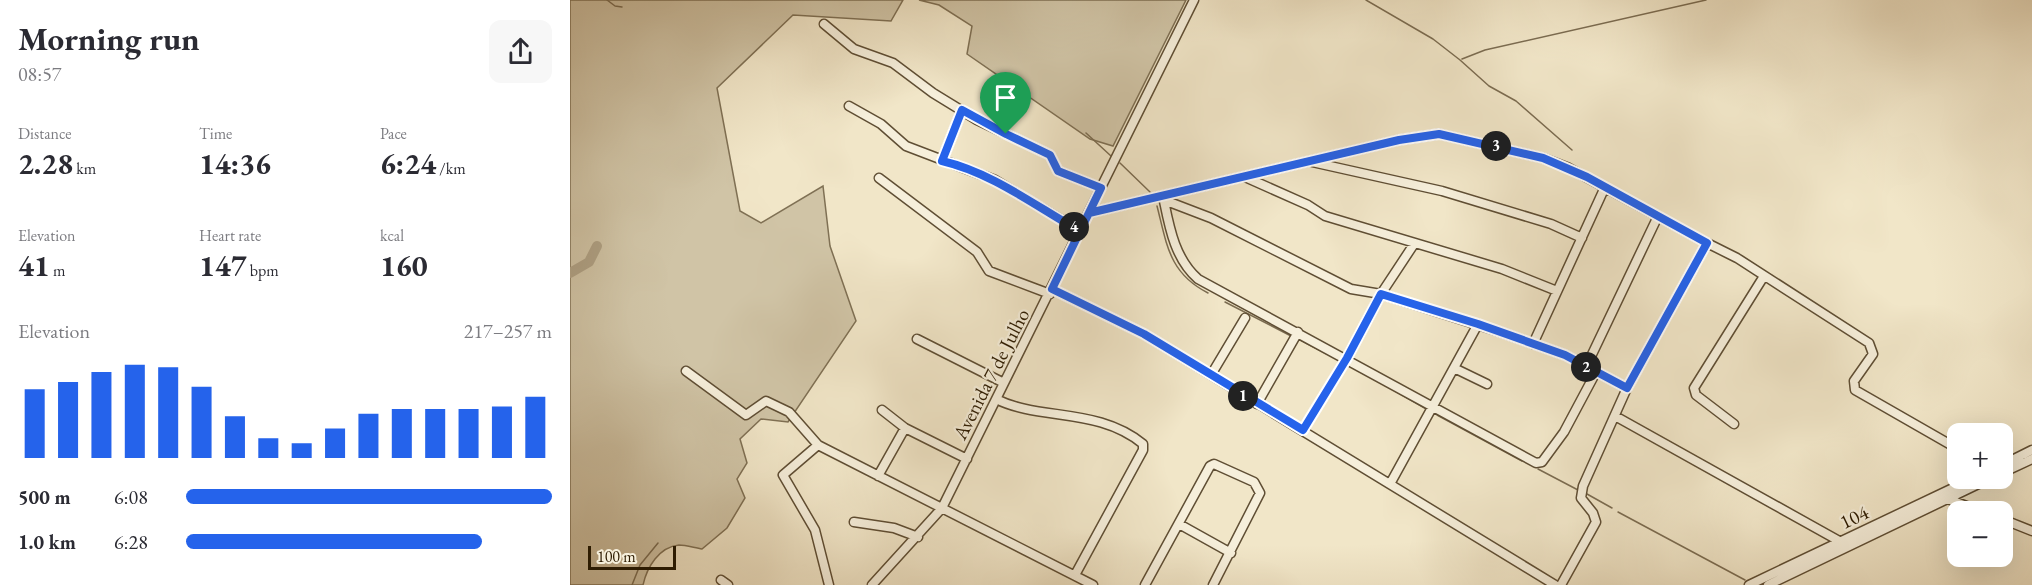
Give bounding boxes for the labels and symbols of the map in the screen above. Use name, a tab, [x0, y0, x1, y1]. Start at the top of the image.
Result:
pin	[980, 72, 1031, 134]
pin: 3	[1481, 131, 1511, 161]
pin: 4	[1059, 212, 1089, 242]
street label: Avenida 7 de Julho	[946, 304, 1035, 445]
pin: 2	[1571, 352, 1601, 382]
pin: 1	[1228, 381, 1258, 411]
street label: 104	[1835, 499, 1873, 535]
scale bar	[588, 543, 676, 570]

